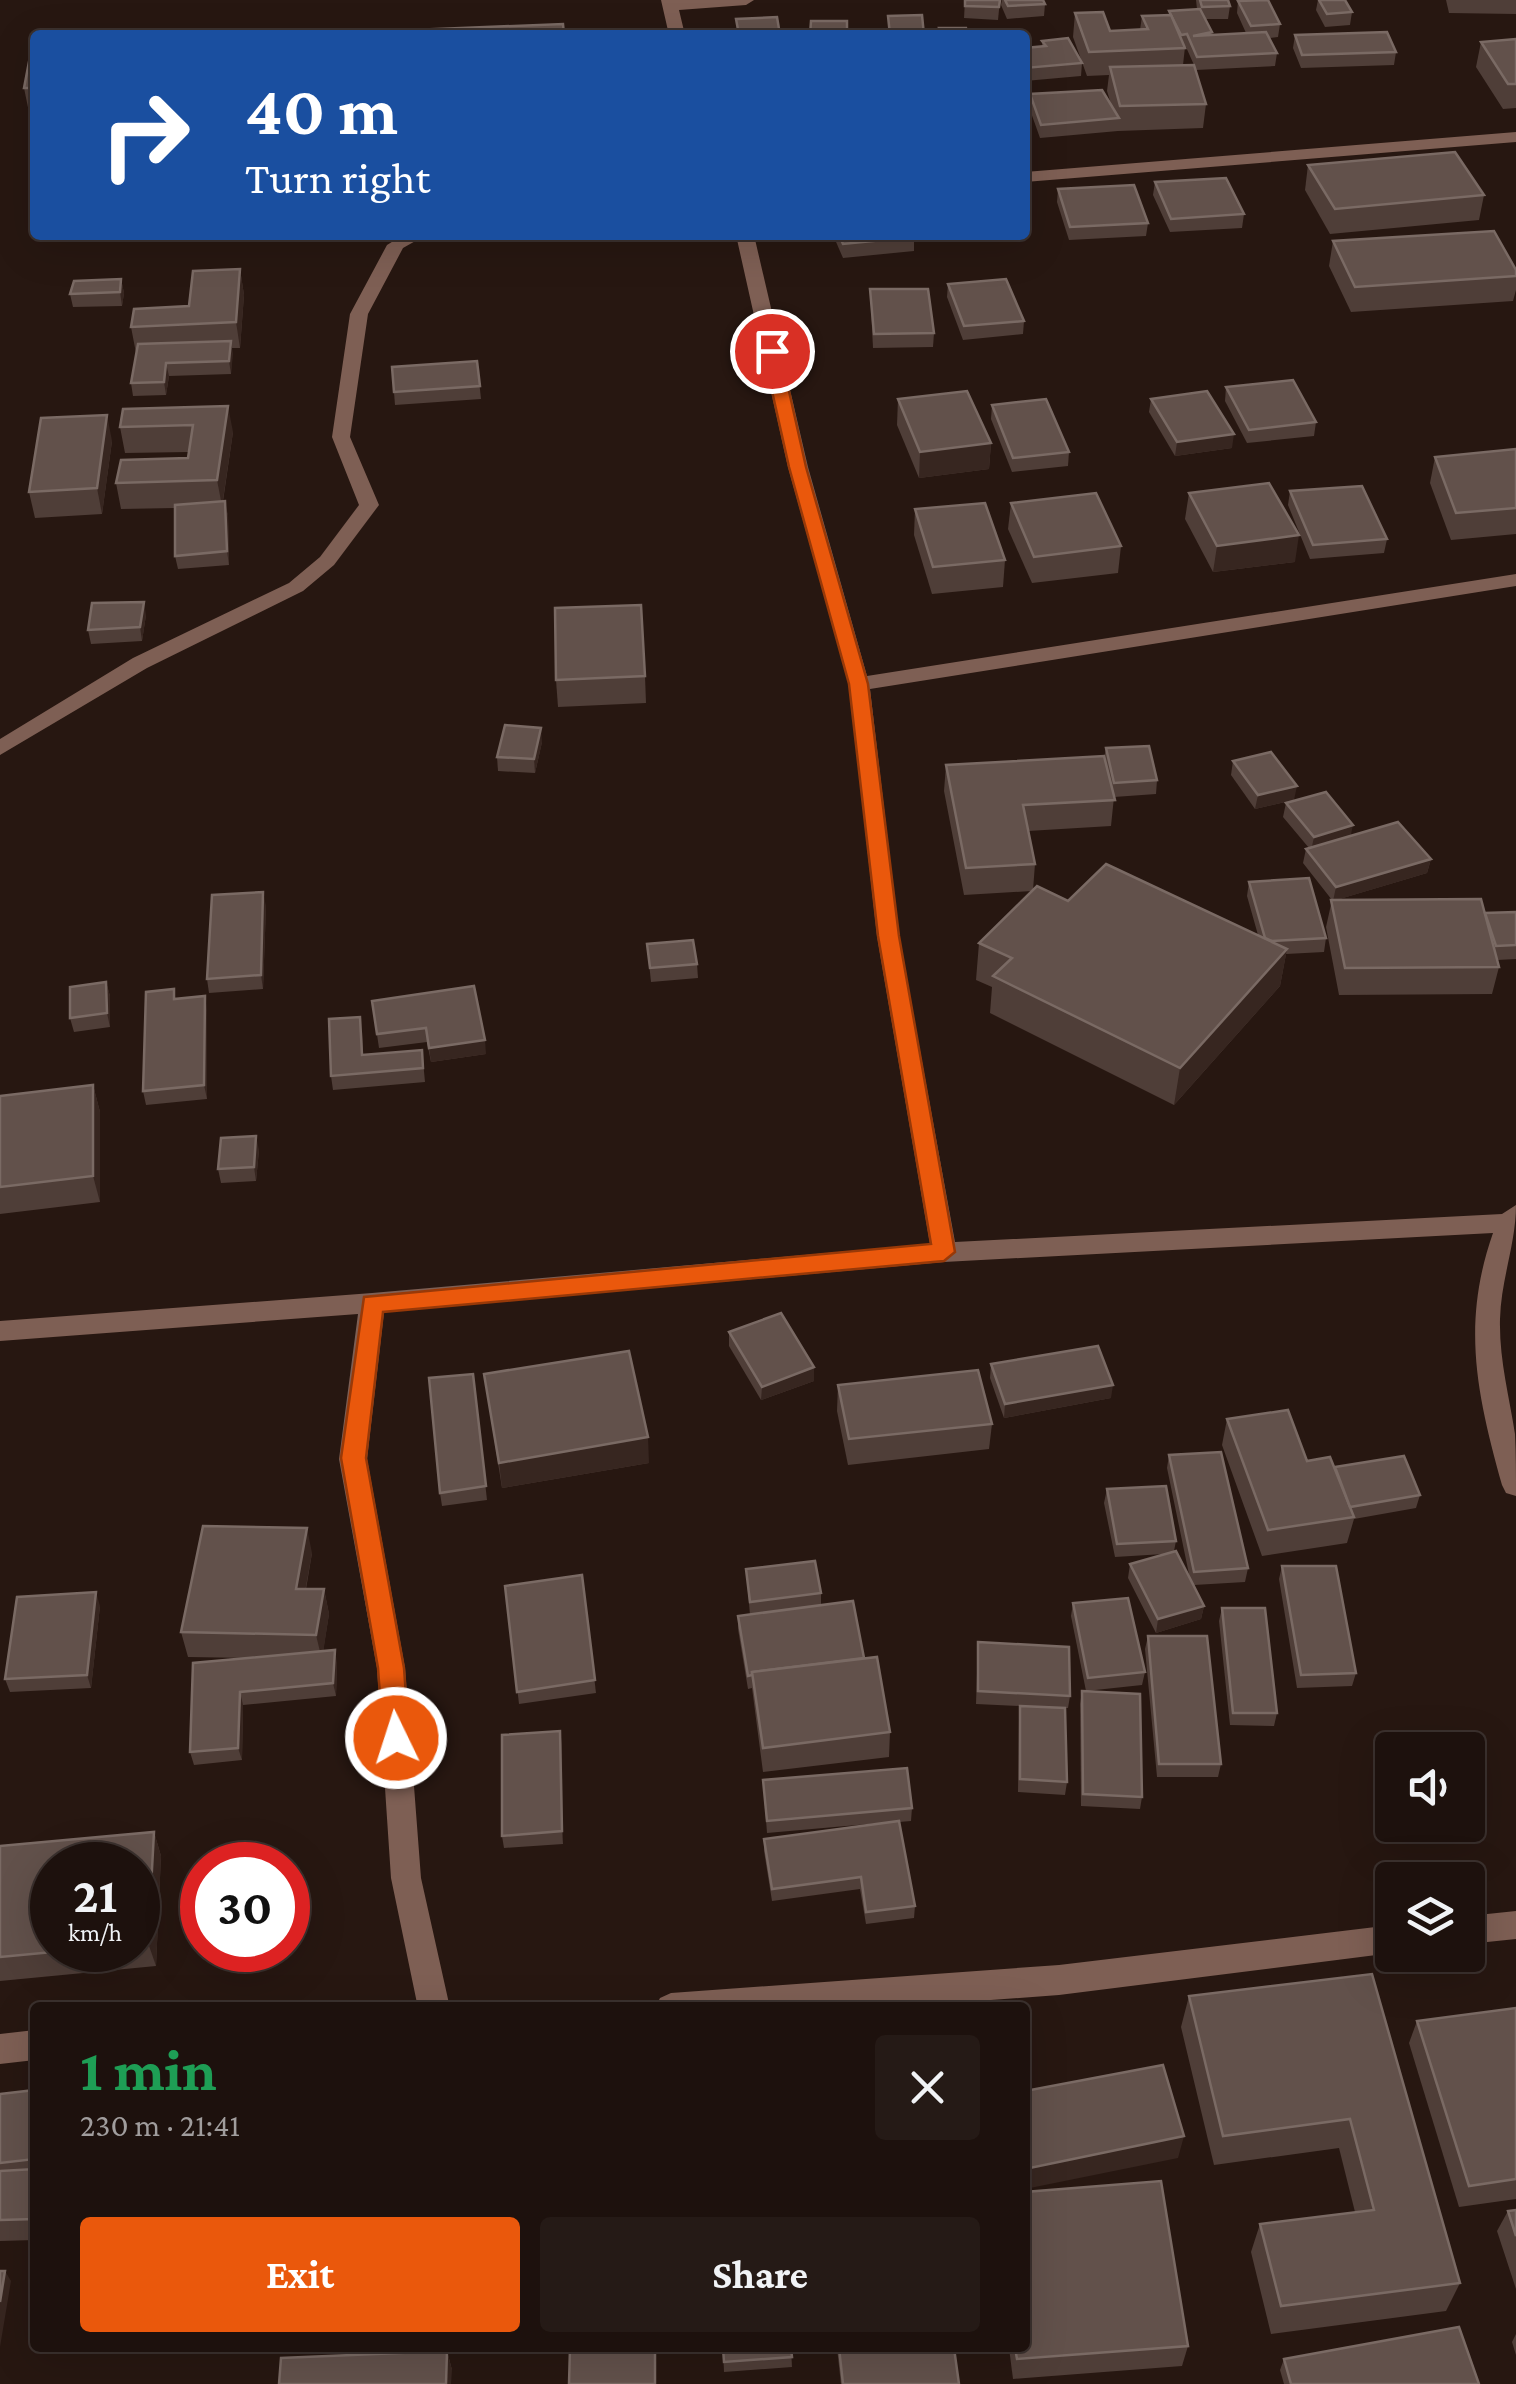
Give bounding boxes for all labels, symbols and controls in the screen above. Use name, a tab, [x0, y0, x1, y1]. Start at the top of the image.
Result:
icon: right	[80, 70, 210, 200]
text: 40 m	[245, 71, 398, 149]
text: Turn right	[245, 153, 430, 203]
pin	[730, 309, 815, 394]
icon: arrive	[745, 324, 800, 379]
position arrow	[344, 1686, 448, 1790]
map controls	[1375, 1732, 1485, 1972]
button: sound	[1375, 1732, 1485, 1842]
speed limit sign: 30	[180, 1842, 310, 1972]
button: layers	[1375, 1862, 1485, 1972]
text: 21	[73, 1867, 117, 1923]
text: km/h	[68, 1919, 122, 1946]
button: close	[875, 2035, 980, 2140]
text: 1 min	[80, 2036, 217, 2103]
text: 230 m · 21:41	[80, 2107, 240, 2143]
button: Exit	[80, 2217, 520, 2332]
button: Share	[540, 2217, 980, 2332]

